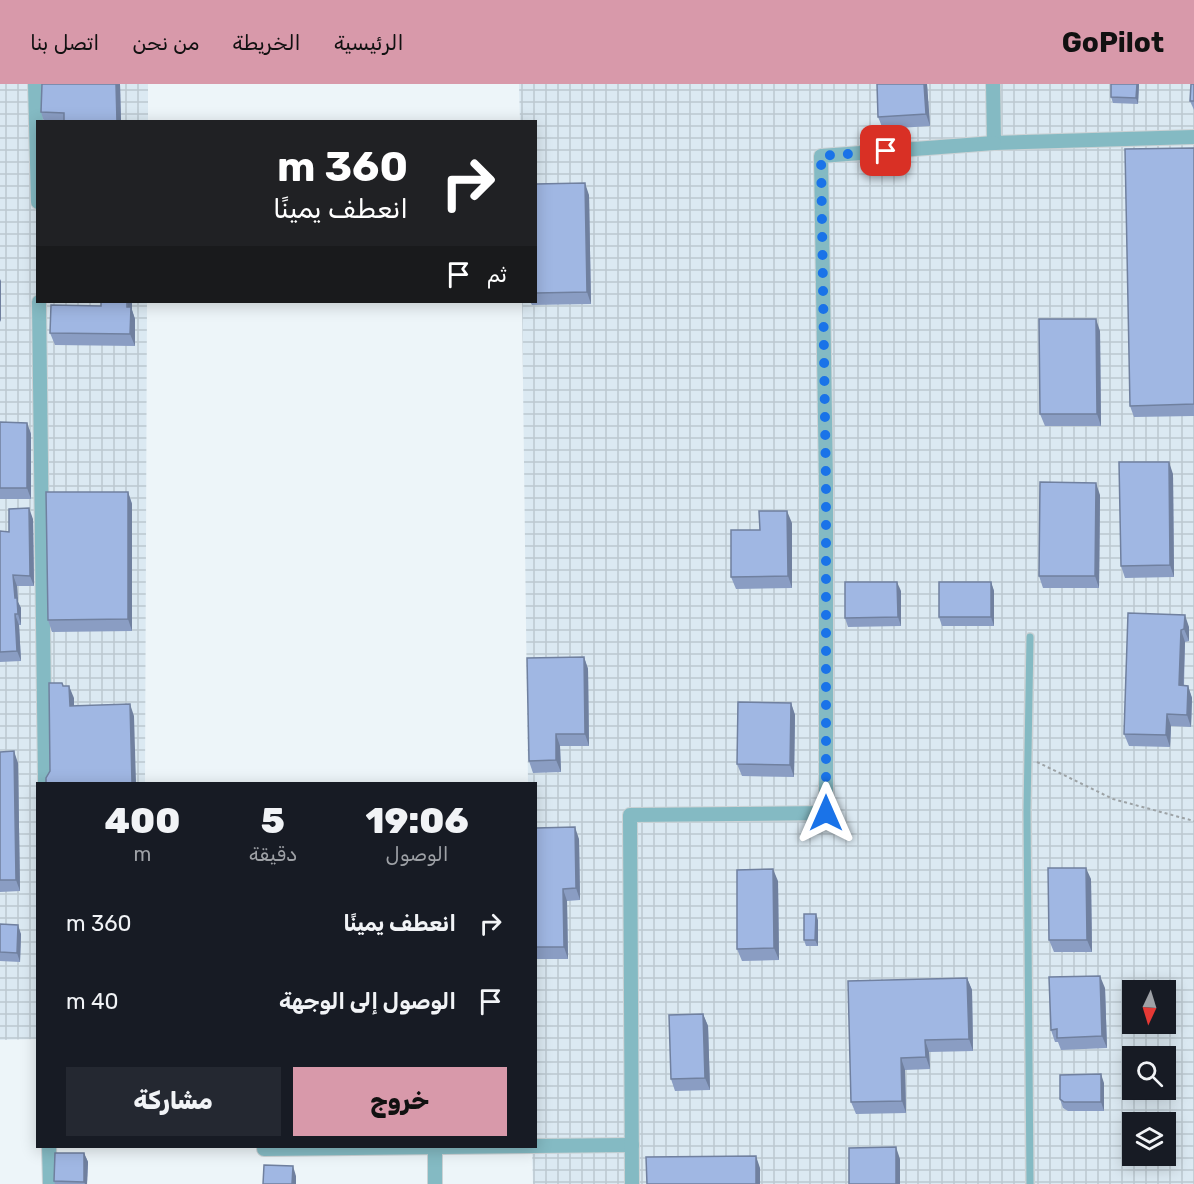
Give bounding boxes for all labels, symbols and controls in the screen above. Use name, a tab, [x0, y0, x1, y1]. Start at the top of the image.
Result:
text: GoPilot	[1062, 26, 1164, 59]
text: اتصل بنا	[30, 30, 99, 55]
text: من نحن	[132, 30, 199, 55]
text: الخريطة	[232, 30, 301, 55]
text: الرئيسية	[334, 30, 404, 55]
pin	[860, 125, 911, 176]
icon: arrive	[869, 134, 902, 167]
text: 360 m	[277, 142, 408, 192]
icon: right	[429, 144, 507, 222]
text: انعطف يمينًا	[273, 193, 408, 225]
icon: arrive	[442, 258, 475, 291]
text: ثم	[487, 261, 507, 288]
position arrow	[794, 781, 858, 845]
text: 400	[104, 799, 180, 842]
text: 5	[261, 799, 285, 842]
text: 19:06	[365, 799, 469, 842]
text: m	[133, 842, 151, 866]
text: دقيقة	[249, 842, 297, 866]
text: الوصول	[385, 842, 449, 866]
icon: right	[474, 907, 507, 940]
text: 360 m	[66, 910, 131, 937]
text: انعطف يمينًا	[343, 910, 456, 937]
north arrow	[1122, 980, 1176, 1034]
map controls	[1122, 980, 1176, 1166]
icon: arrive	[474, 985, 507, 1018]
text: 40 m	[66, 988, 119, 1015]
text: الوصول إلى الوجهة	[279, 988, 456, 1015]
button: search	[1122, 1046, 1176, 1100]
button: مشاركة	[66, 1067, 281, 1136]
button: خروج	[293, 1067, 507, 1136]
button: layers	[1122, 1112, 1176, 1166]

